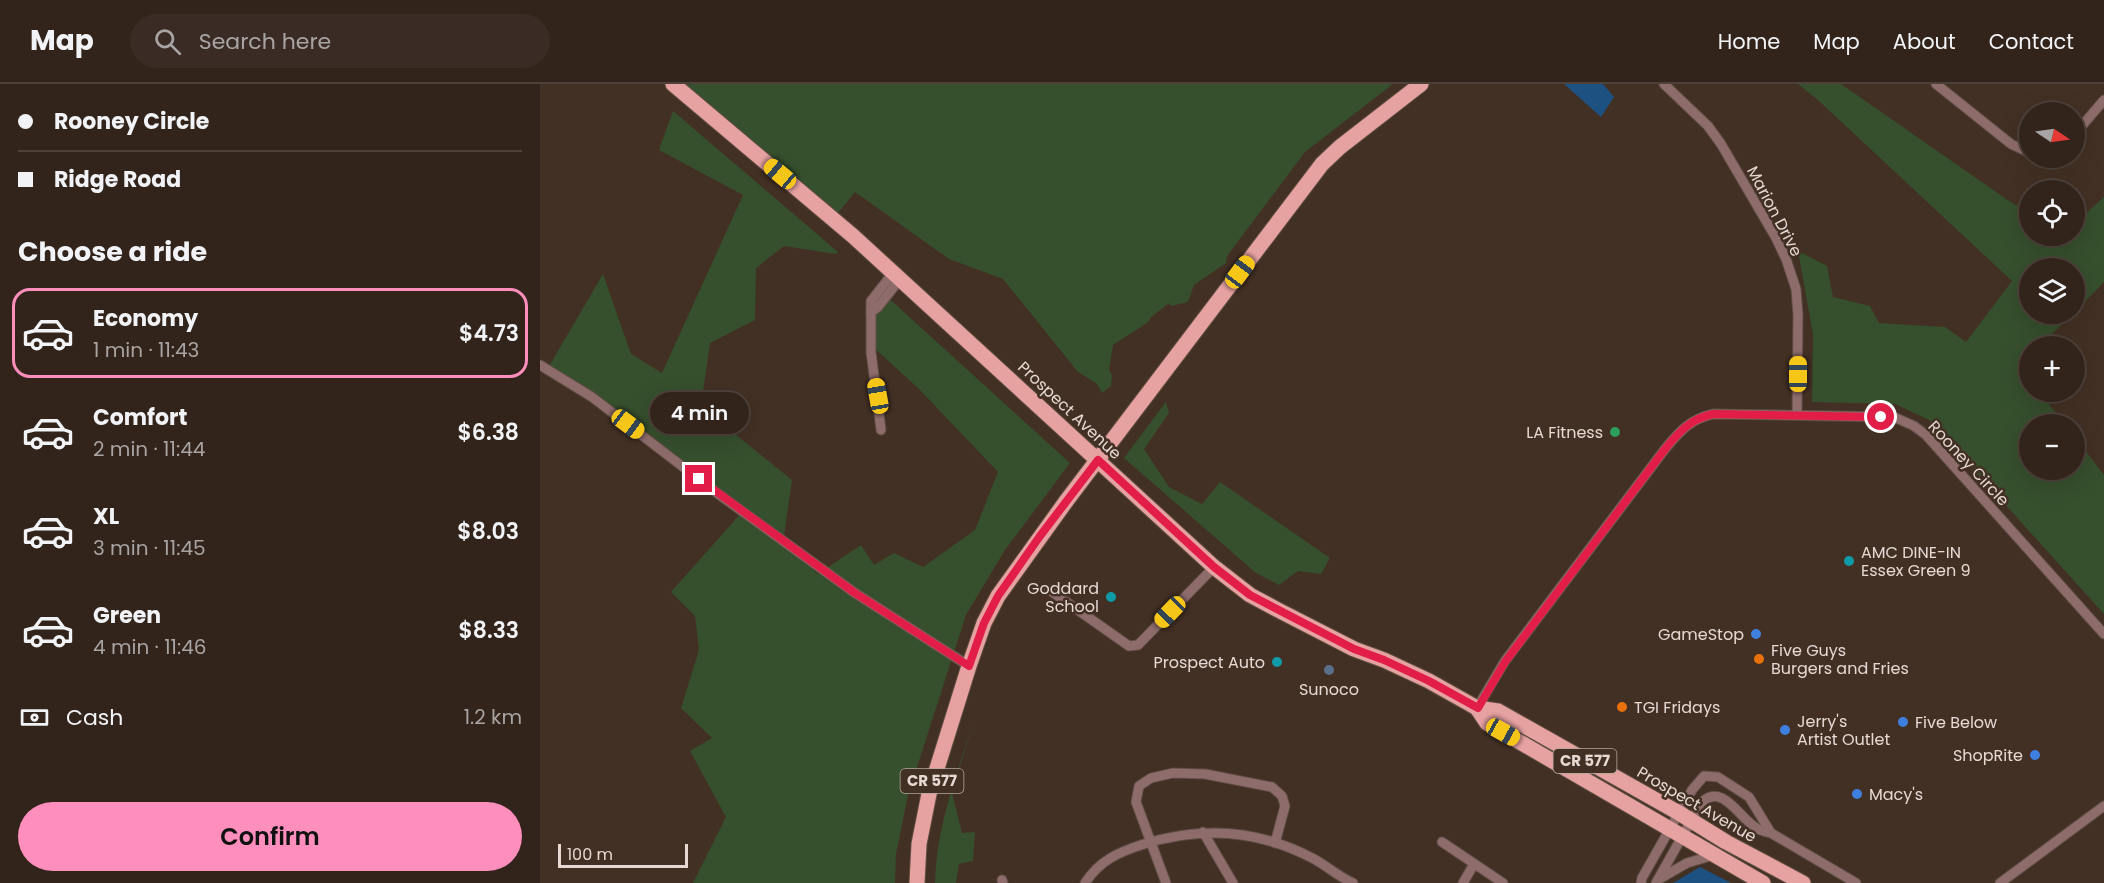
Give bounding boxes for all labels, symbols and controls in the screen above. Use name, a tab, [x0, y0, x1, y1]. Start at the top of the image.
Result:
search box	[130, 14, 550, 68]
text: Map	[30, 21, 94, 60]
icon: search	[151, 25, 184, 58]
text: Search here	[199, 26, 331, 57]
text: Home	[1718, 27, 1780, 56]
text: Map	[1813, 27, 1860, 56]
text: About	[1893, 27, 1956, 56]
text: Contact	[1989, 27, 2074, 56]
north arrow	[2019, 102, 2085, 168]
map controls	[2019, 102, 2085, 480]
text: Rooney Circle	[54, 106, 209, 137]
car	[760, 156, 800, 192]
street label: Marion Drive	[1741, 162, 1808, 261]
text: Ridge Road	[54, 164, 181, 195]
button: locate	[2019, 180, 2085, 246]
text: Choose a ride	[18, 233, 207, 270]
car	[1222, 252, 1258, 292]
button: layers	[2019, 258, 2085, 324]
text: Economy	[93, 303, 198, 334]
icon: car	[21, 306, 75, 360]
text: $4.73	[459, 318, 519, 349]
text: 1 min · 11:43	[93, 336, 199, 364]
button: +	[2019, 336, 2085, 402]
street label: Prospect Avenue	[1013, 356, 1127, 465]
car	[1789, 356, 1807, 392]
car	[866, 377, 890, 415]
callout: 4 min	[650, 392, 748, 434]
text: 4 min	[671, 399, 728, 427]
text: Comfort	[93, 402, 187, 433]
route start	[1867, 403, 1894, 430]
icon: car	[21, 405, 75, 459]
car	[608, 406, 648, 442]
button: −	[2019, 414, 2085, 480]
street label: Rooney Circle	[1923, 415, 2014, 511]
text: $6.38	[457, 417, 519, 448]
place label: LA Fitness	[1526, 421, 1603, 444]
marker: LA Fitness	[1608, 425, 1622, 439]
text: 2 min · 11:44	[93, 435, 205, 463]
route end	[685, 465, 712, 492]
text: XL	[93, 501, 119, 532]
icon: car	[21, 504, 75, 558]
text: $8.03	[457, 516, 519, 547]
text: 3 min · 11:45	[93, 534, 206, 562]
place label: AMC DINE-IN Essex Green 9	[1861, 541, 1971, 582]
marker: AMC DINE-IN Essex Green 9	[1842, 554, 1856, 568]
place label: Goddard School	[1027, 577, 1099, 618]
marker: Goddard School	[1104, 590, 1118, 604]
car	[1151, 593, 1189, 631]
text: Green	[93, 600, 161, 631]
icon: car	[21, 603, 75, 657]
text: $8.33	[458, 615, 519, 646]
place label: GameStop	[1658, 623, 1744, 646]
marker: GameStop	[1749, 627, 1763, 641]
text: 4 min · 11:46	[93, 633, 207, 661]
place label: Five Guys Burgers and Fries	[1771, 639, 1909, 680]
place label: Prospect Auto	[1154, 651, 1265, 674]
marker: Five Guys Burgers and Fries	[1752, 652, 1766, 666]
marker: Prospect Auto	[1270, 655, 1284, 669]
marker: Sunoco	[1322, 663, 1336, 677]
place label: Sunoco	[1299, 678, 1359, 701]
place label: TGI Fridays	[1634, 696, 1720, 719]
marker: TGI Fridays	[1615, 700, 1629, 714]
icon: cash	[18, 701, 51, 734]
text: Cash	[66, 702, 123, 733]
text: 1.2 km	[464, 703, 522, 731]
place label: Jerry's Artist Outlet	[1797, 710, 1890, 751]
place label: Five Below	[1915, 711, 1997, 734]
car	[1483, 715, 1523, 749]
marker: Five Below	[1896, 715, 1910, 729]
marker: Jerry's Artist Outlet	[1778, 723, 1792, 737]
place label: ShopRite	[1953, 744, 2023, 767]
marker: ShopRite	[2028, 748, 2042, 762]
road number: CR 577	[1554, 749, 1616, 773]
street label: Prospect Avenue	[1633, 761, 1761, 848]
road number: CR 577	[900, 769, 964, 793]
place label: Macy's	[1869, 783, 1923, 806]
marker: Macy's	[1850, 787, 1864, 801]
button: Confirm	[18, 802, 522, 871]
scale bar	[558, 841, 688, 868]
text: 100 m	[567, 843, 613, 866]

